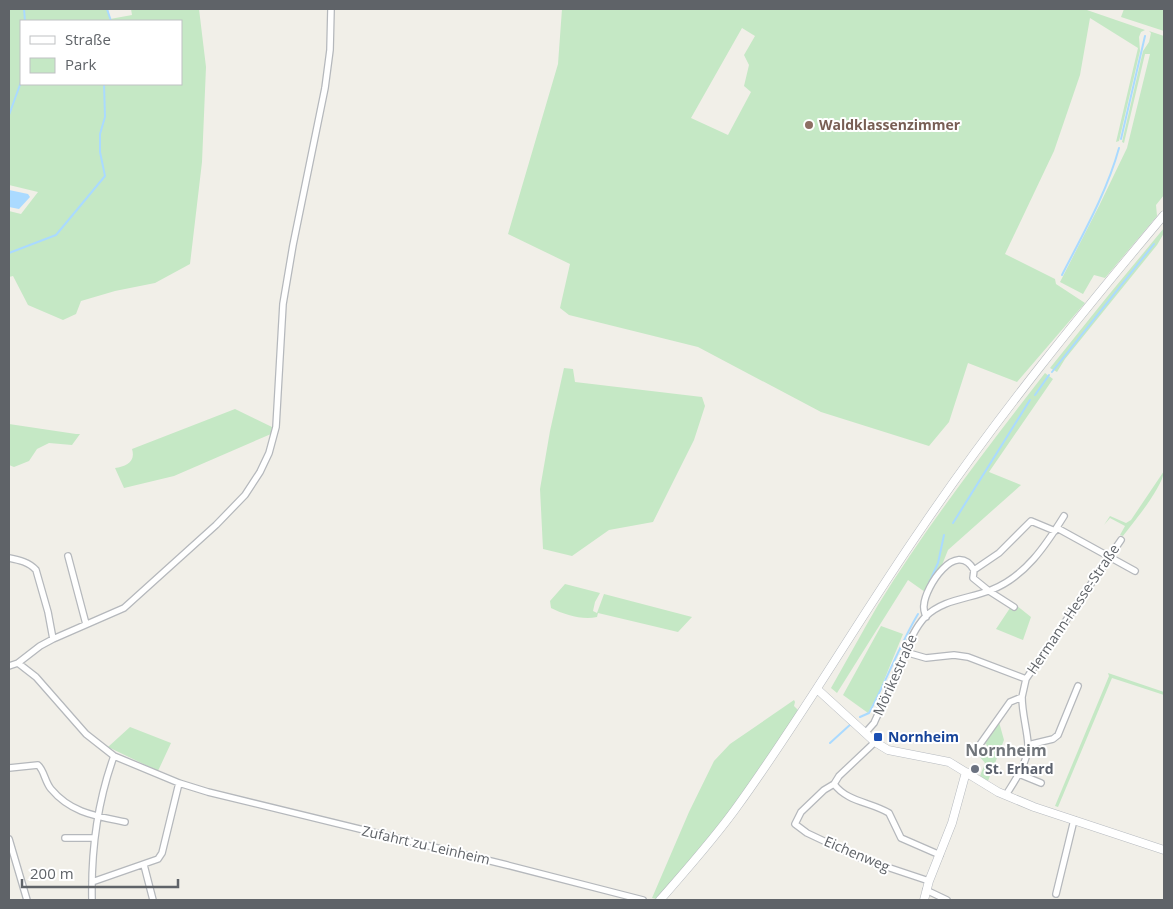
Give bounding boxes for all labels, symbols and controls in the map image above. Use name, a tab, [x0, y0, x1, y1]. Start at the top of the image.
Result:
legend	[20, 20, 182, 85]
text: Straße	[65, 29, 111, 49]
text: Park	[65, 54, 96, 74]
place label: Waldklassenzimmer	[819, 115, 961, 134]
marker: Waldklassenzimmer	[803, 119, 815, 131]
street label: Hermann-Hesse-Straße	[1022, 540, 1123, 677]
street label: Mörikestraße	[868, 631, 921, 719]
place label: Nornheim	[888, 727, 959, 746]
marker: Nornheim	[872, 731, 884, 743]
district label: Nornheim	[965, 739, 1047, 761]
place label: St. Erhard	[985, 759, 1054, 778]
marker: St. Erhard	[969, 763, 981, 775]
street label: Zufahrt zu Leinheim	[360, 821, 492, 869]
street label: Eichenweg	[822, 831, 893, 876]
scale bar	[22, 856, 179, 888]
text: 200 m	[30, 863, 74, 883]

